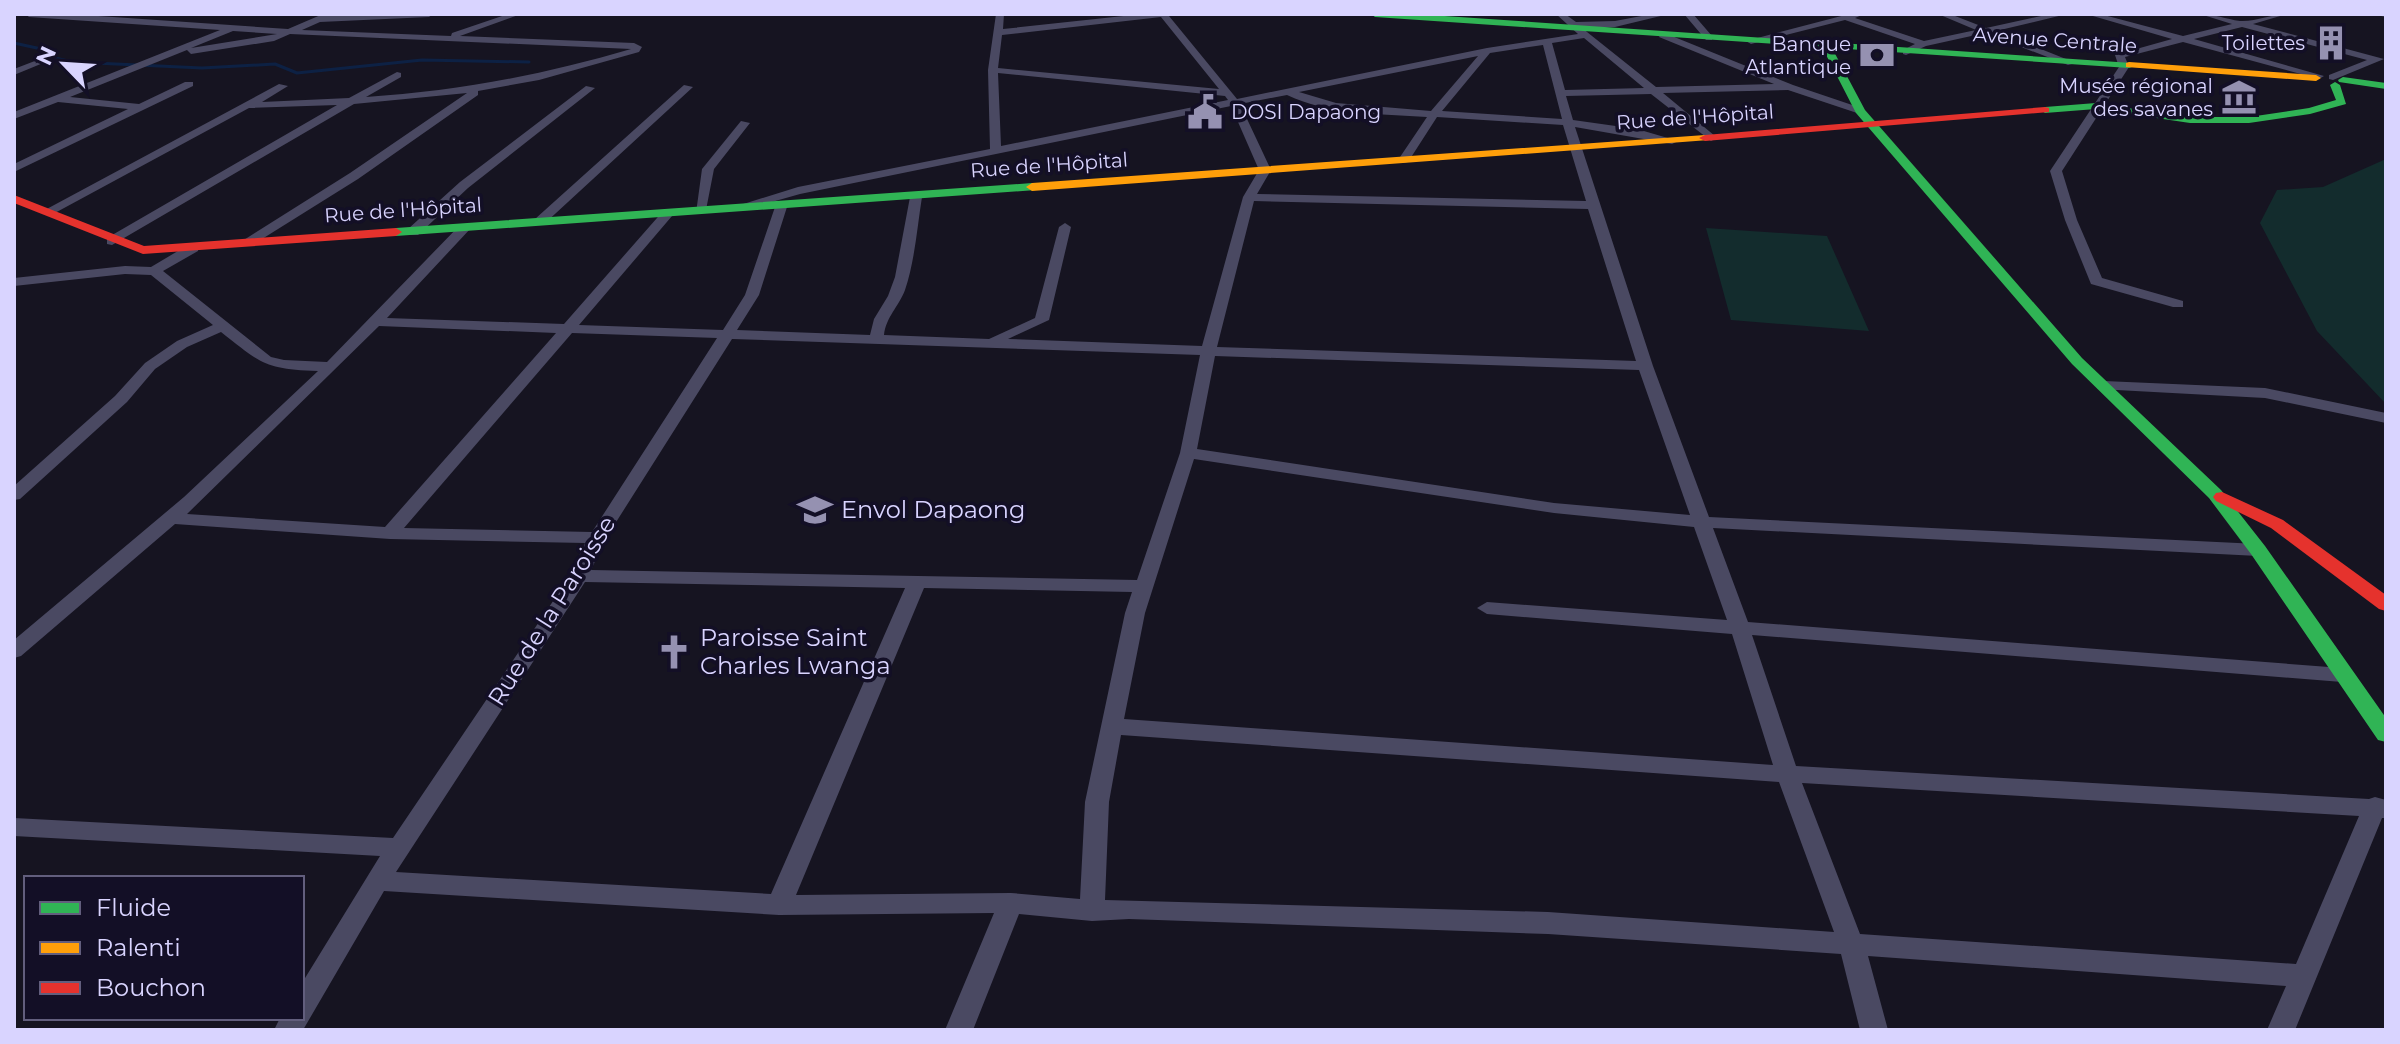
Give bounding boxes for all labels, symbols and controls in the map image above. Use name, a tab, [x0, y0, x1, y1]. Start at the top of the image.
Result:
street label: Avenue Centrale	[1972, 22, 2138, 58]
north arrow	[24, 24, 104, 104]
building icon: Toilettes	[2312, 24, 2350, 62]
place label: Toilettes	[2222, 31, 2305, 55]
place label: Banque Atlantique	[1745, 32, 1851, 79]
bank icon: Banque Atlantique	[1858, 36, 1896, 74]
text: N	[30, 42, 62, 70]
place label: Musée régional des savanes	[2059, 74, 2213, 121]
museum icon: Musée régional des savanes	[2220, 78, 2258, 116]
public building icon: DOSI Dapaong	[1186, 93, 1224, 131]
place label: DOSI Dapaong	[1231, 100, 1381, 124]
street label: Rue de l'Hôpital	[1615, 100, 1775, 134]
street label: Rue de l'Hôpital	[969, 148, 1129, 182]
street label: Rue de l'Hôpital	[323, 193, 483, 227]
school or university icon: Envol Dapaong	[796, 491, 834, 529]
place label: Envol Dapaong	[841, 495, 1026, 524]
street label: Rue de la Paroisse	[482, 511, 622, 711]
place label: Paroisse Saint Charles Lwanga	[700, 623, 891, 680]
church icon: Paroisse Saint Charles Lwanga	[655, 633, 693, 671]
legend	[24, 876, 304, 1020]
text: Fluide	[96, 893, 171, 922]
text: Ralenti	[96, 933, 181, 962]
text: Bouchon	[96, 973, 206, 1002]

